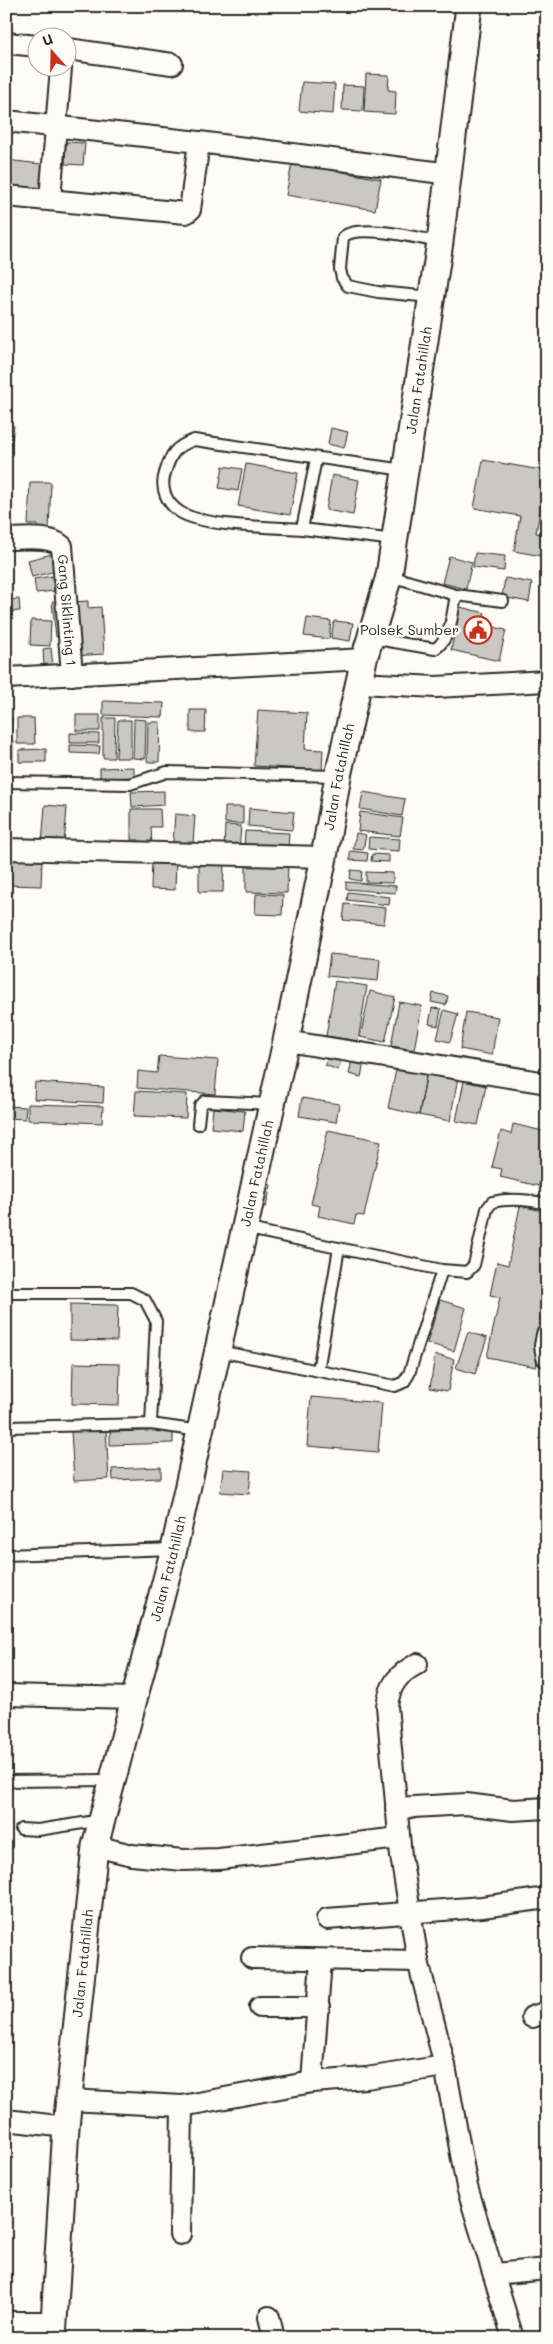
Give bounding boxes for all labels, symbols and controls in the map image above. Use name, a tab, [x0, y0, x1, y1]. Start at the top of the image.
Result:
north arrow	[28, 28, 78, 78]
text: U	[40, 29, 55, 50]
street label: Jalan Fatahillah	[401, 325, 436, 435]
street label: Gang Siklinting 1	[54, 554, 81, 667]
public building icon: Polsek Sumber	[463, 615, 493, 645]
place label: Polsek Sumber	[360, 620, 459, 639]
street label: Jalan Fatahillah	[319, 721, 358, 831]
street label: Jalan Fatahillah	[235, 1118, 277, 1228]
street label: Jalan Fatahillah	[145, 1514, 190, 1623]
street label: Jalan Fatahillah	[67, 1908, 97, 2018]

